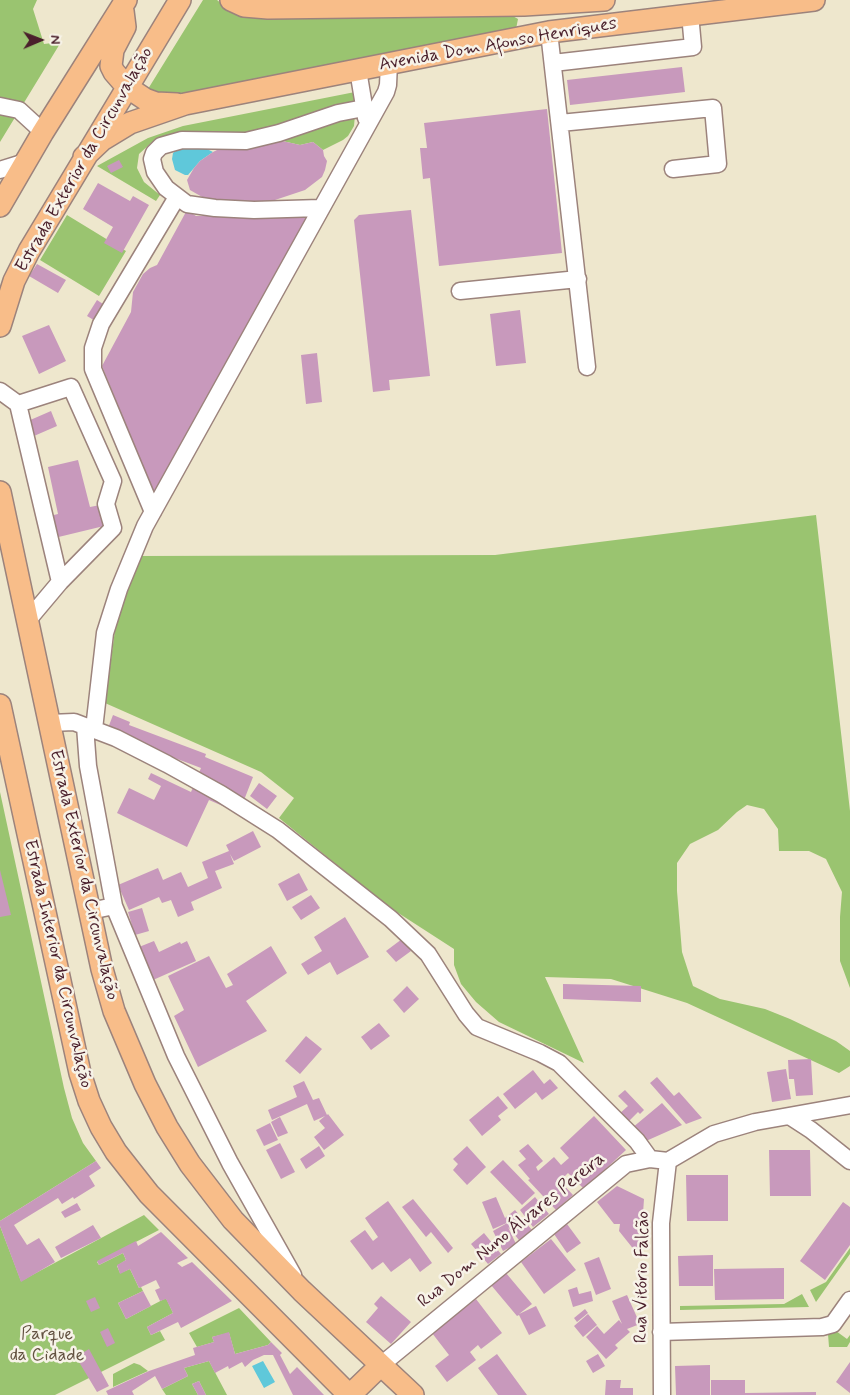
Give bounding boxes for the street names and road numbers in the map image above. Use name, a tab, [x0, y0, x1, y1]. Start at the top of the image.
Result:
street label: Avenida Dom Afonso Henriques	[377, 13, 619, 77]
street label: Estrada Exterior da Circunvalação	[12, 44, 158, 276]
street label: Estrada Exterior da Circunvalação	[44, 748, 122, 1002]
street label: Estrada Interior da Circunvalação	[18, 838, 96, 1090]
street label: Rua Dom Nuno Álvares Pereira	[414, 1149, 610, 1313]
street label: Rua Vitório Falcão	[631, 1211, 655, 1343]

